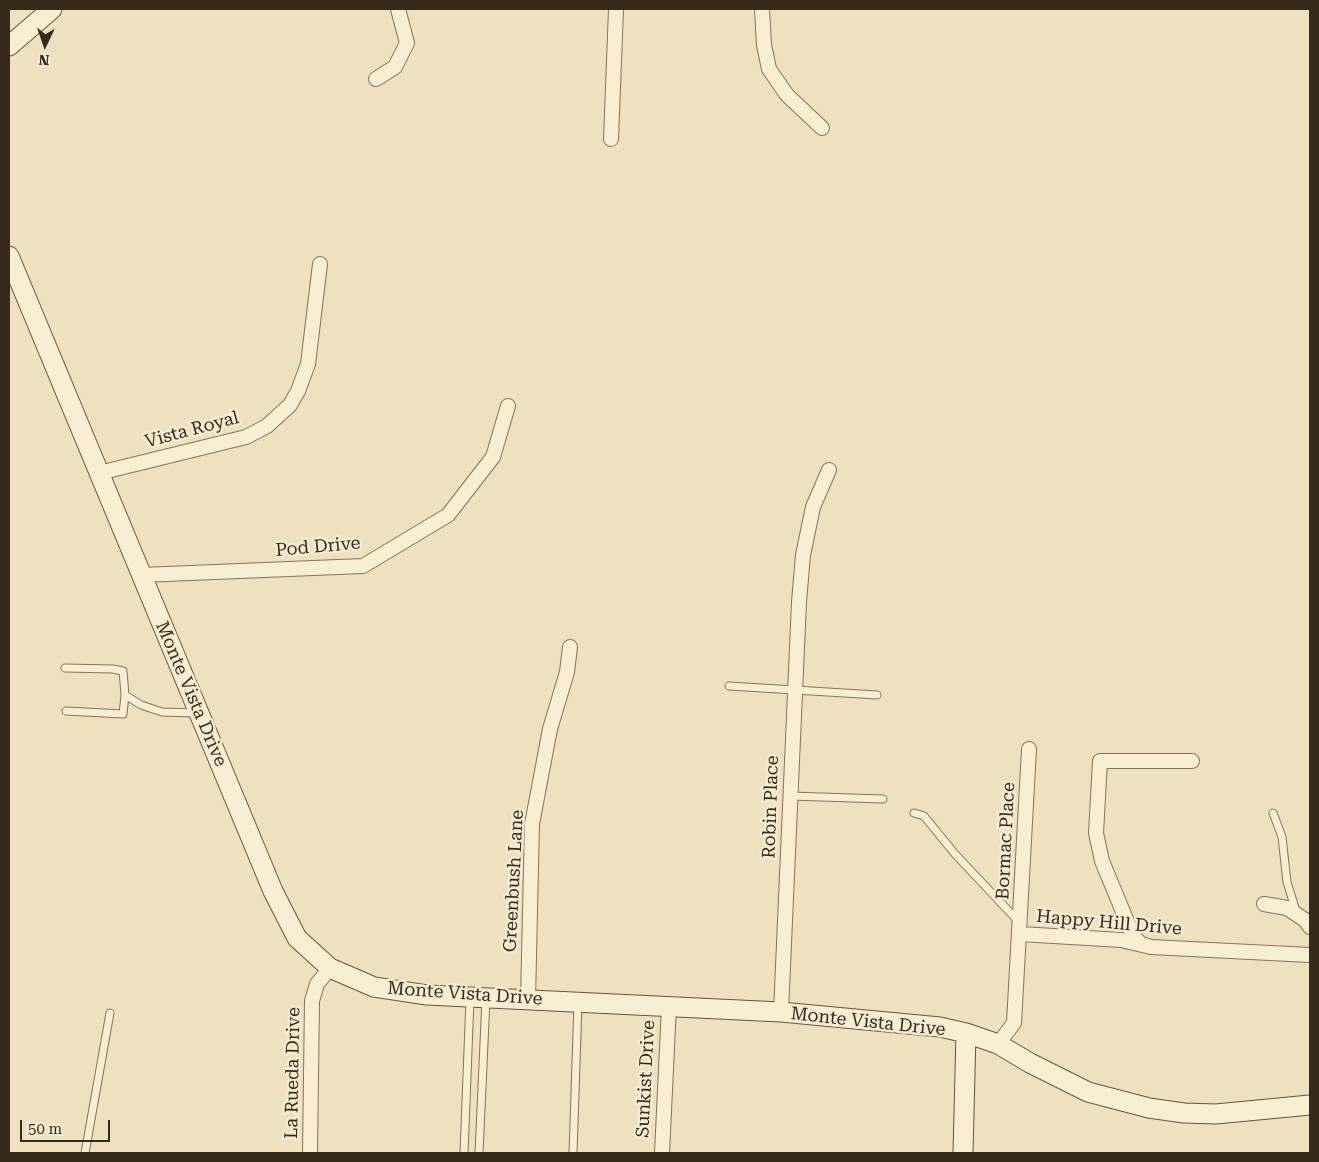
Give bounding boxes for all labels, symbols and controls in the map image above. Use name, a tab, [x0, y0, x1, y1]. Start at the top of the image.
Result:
north arrow	[20, 20, 70, 70]
text: N	[38, 52, 50, 68]
street label: Vista Royal	[143, 407, 241, 453]
street label: Pod Drive	[275, 533, 361, 561]
street label: Monte Vista Drive	[151, 618, 231, 770]
street label: Robin Place	[758, 755, 784, 859]
street label: Bormac Place	[992, 782, 1020, 900]
street label: Greenbush Lane	[499, 809, 529, 953]
street label: Happy Hill Drive	[1035, 906, 1183, 940]
street label: Monte Vista Drive	[387, 978, 543, 1010]
street label: Monte Vista Drive	[790, 1003, 946, 1041]
street label: La Rueda Drive	[281, 1007, 305, 1139]
street label: Sunkist Drive	[632, 1020, 660, 1138]
scale bar	[22, 1110, 112, 1142]
text: 50 m	[28, 1120, 62, 1138]

